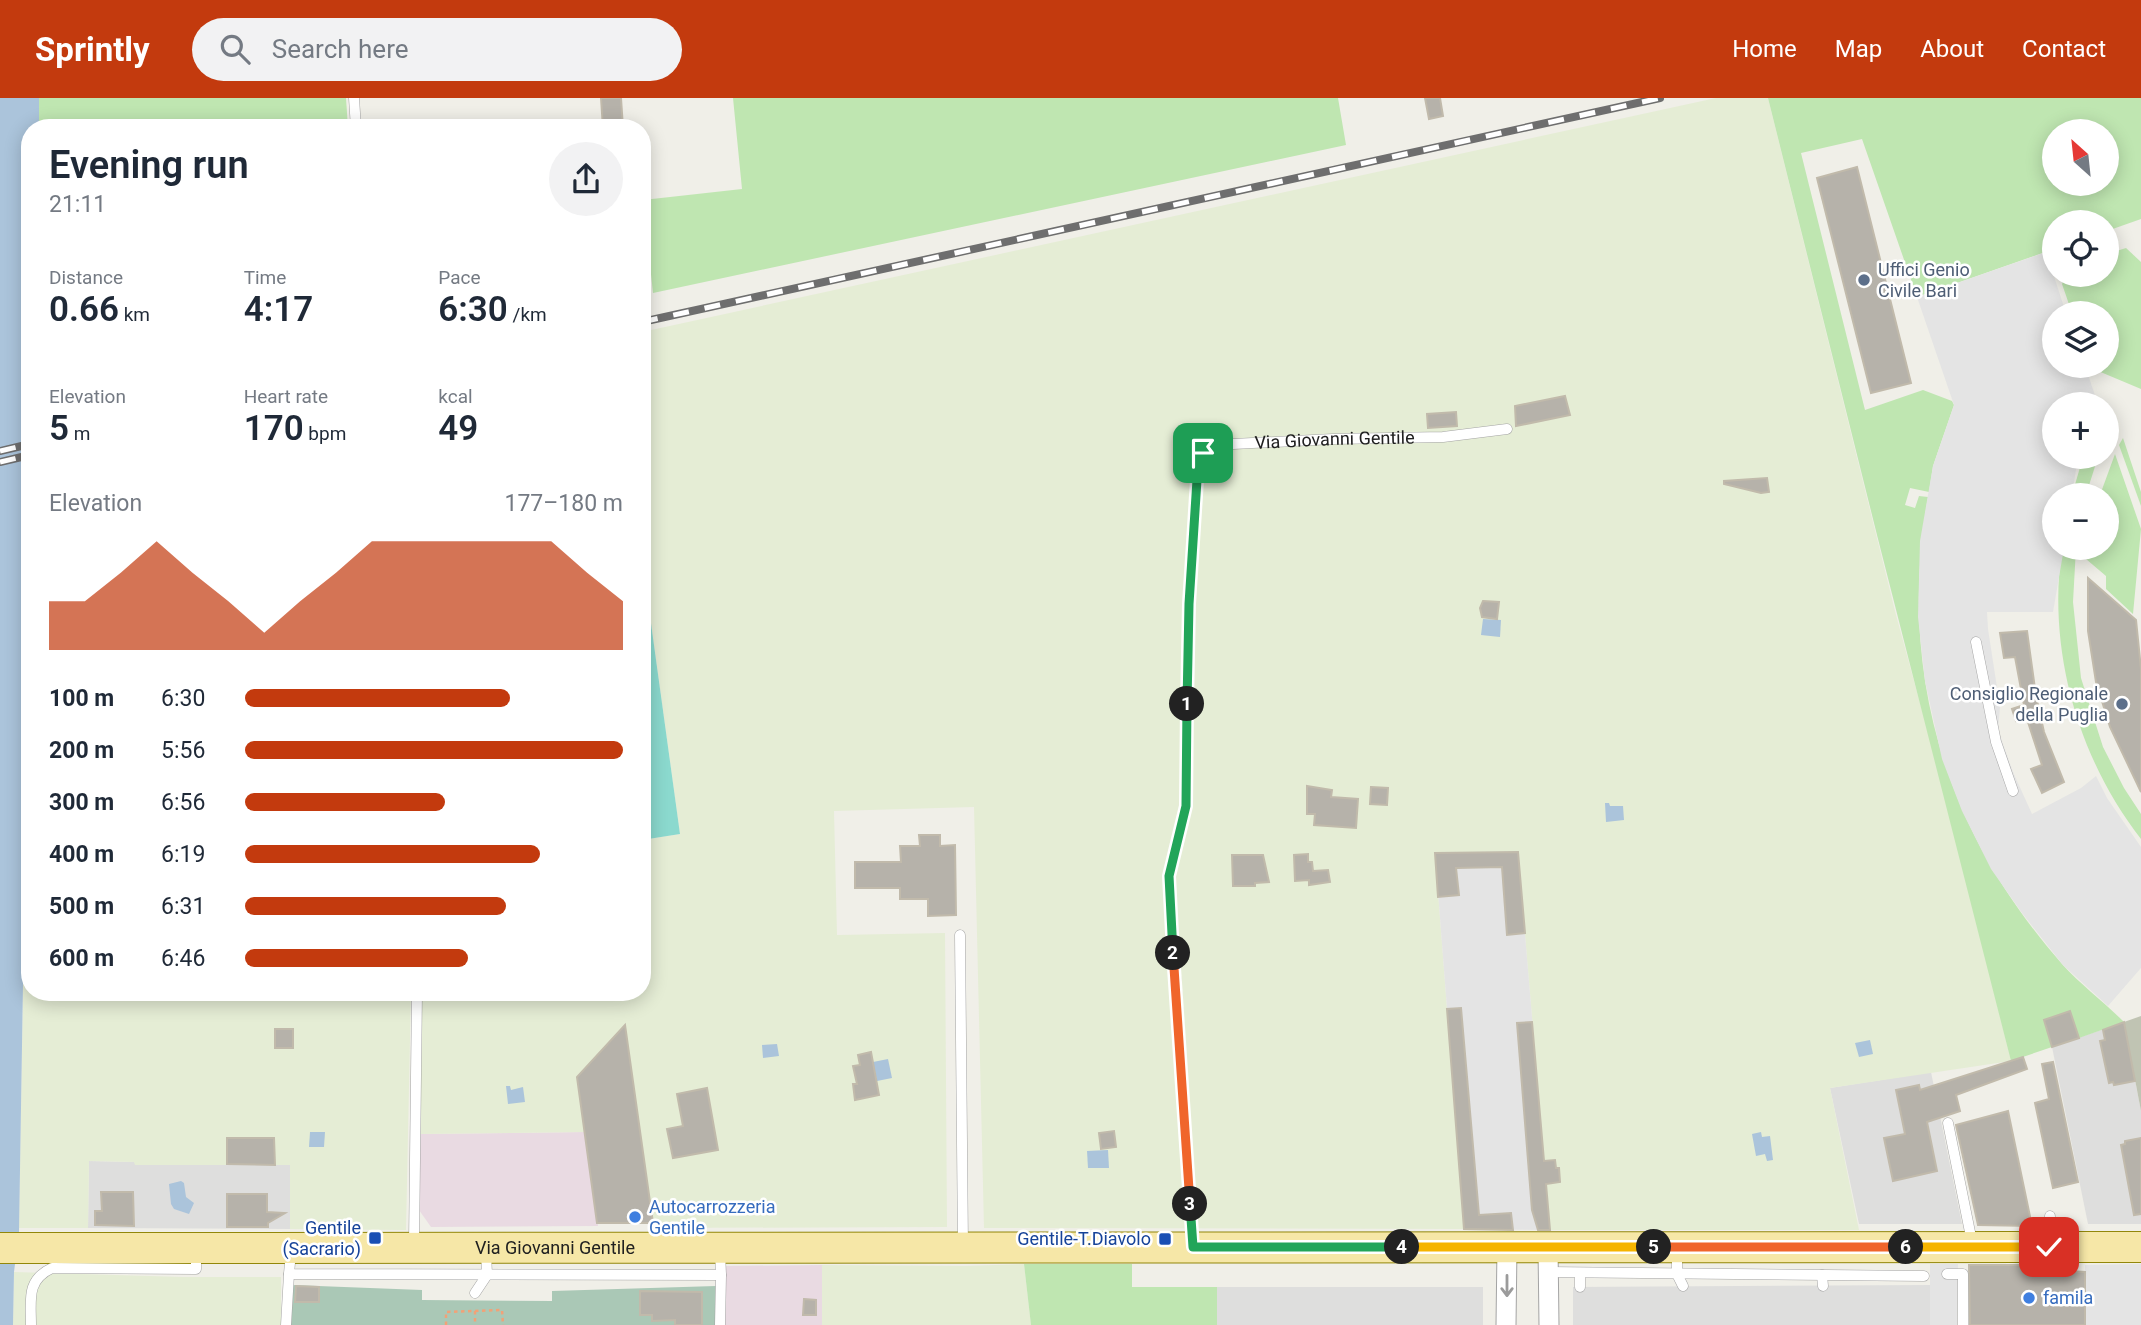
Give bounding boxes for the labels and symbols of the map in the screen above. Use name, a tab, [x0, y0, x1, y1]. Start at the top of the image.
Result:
north arrow	[2042, 119, 2119, 196]
place label: Uffici Genio Civile Bari	[1878, 259, 1970, 301]
marker: Uffici Genio Civile Bari	[1856, 272, 1872, 288]
pin	[1173, 423, 1233, 483]
street label: Via Giovanni Gentile	[1254, 427, 1415, 453]
place label: Consiglio Regionale della Puglia	[1950, 683, 2108, 725]
pin: 1	[1170, 686, 1204, 722]
marker: Consiglio Regionale della Puglia	[2114, 696, 2130, 712]
pin: 2	[1156, 936, 1190, 970]
pin: 3	[1172, 1186, 1208, 1222]
place label: Autocarrozzeria Gentile	[649, 1196, 775, 1238]
marker: Autocarrozzeria Gentile	[627, 1209, 643, 1225]
place label: Gentile (Sacrario)	[282, 1217, 361, 1260]
pin	[2019, 1217, 2079, 1277]
place label: Gentile-T.Diavolo	[1017, 1228, 1151, 1249]
marker: Gentile (Sacrario)	[367, 1230, 383, 1246]
pin: 4	[1384, 1230, 1420, 1264]
pin: 5	[1636, 1230, 1672, 1264]
pin: 6	[1888, 1230, 1924, 1264]
marker: Gentile-T.Diavolo	[1157, 1231, 1173, 1247]
street label: Via Giovanni Gentile	[475, 1237, 635, 1258]
one-way arrow	[1500, 1274, 1514, 1297]
place label: famila	[2043, 1287, 2093, 1308]
marker: famila	[2021, 1290, 2037, 1306]

